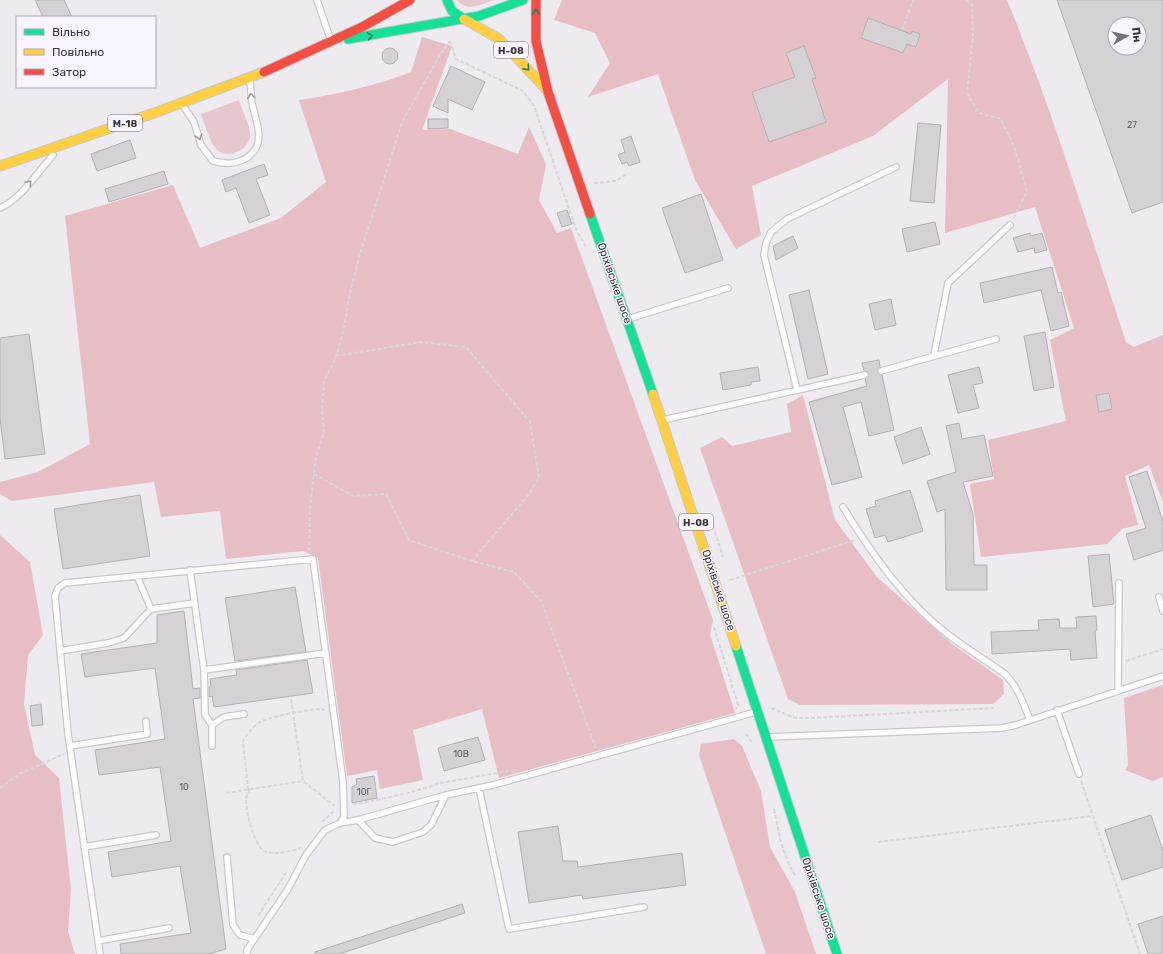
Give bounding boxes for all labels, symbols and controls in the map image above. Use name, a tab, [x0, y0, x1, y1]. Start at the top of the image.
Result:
one-way arrow	[532, 9, 540, 15]
legend	[16, 16, 156, 88]
north arrow	[1107, 16, 1147, 56]
text: Вільно	[52, 25, 90, 39]
text: Пн	[1129, 26, 1144, 43]
one-way arrow	[367, 32, 373, 40]
road number: Н-08	[494, 42, 528, 58]
text: Повільно	[52, 45, 104, 59]
one-way arrow	[523, 64, 530, 71]
text: Затор	[52, 65, 86, 79]
one-way arrow	[247, 93, 256, 99]
road number: М-18	[108, 115, 142, 131]
house number: 27	[1127, 120, 1137, 130]
one-way arrow	[194, 134, 203, 141]
one-way arrow	[25, 180, 32, 187]
street label: Оріхівське шосе	[595, 241, 634, 325]
road number: Н-08	[679, 514, 713, 530]
street label: Оріхівське шосе	[699, 548, 738, 632]
house number: 10В	[453, 749, 469, 759]
house number: 10	[179, 782, 189, 792]
house number: 10Г	[357, 787, 371, 797]
street label: Оріхівське шосе	[799, 856, 838, 940]

